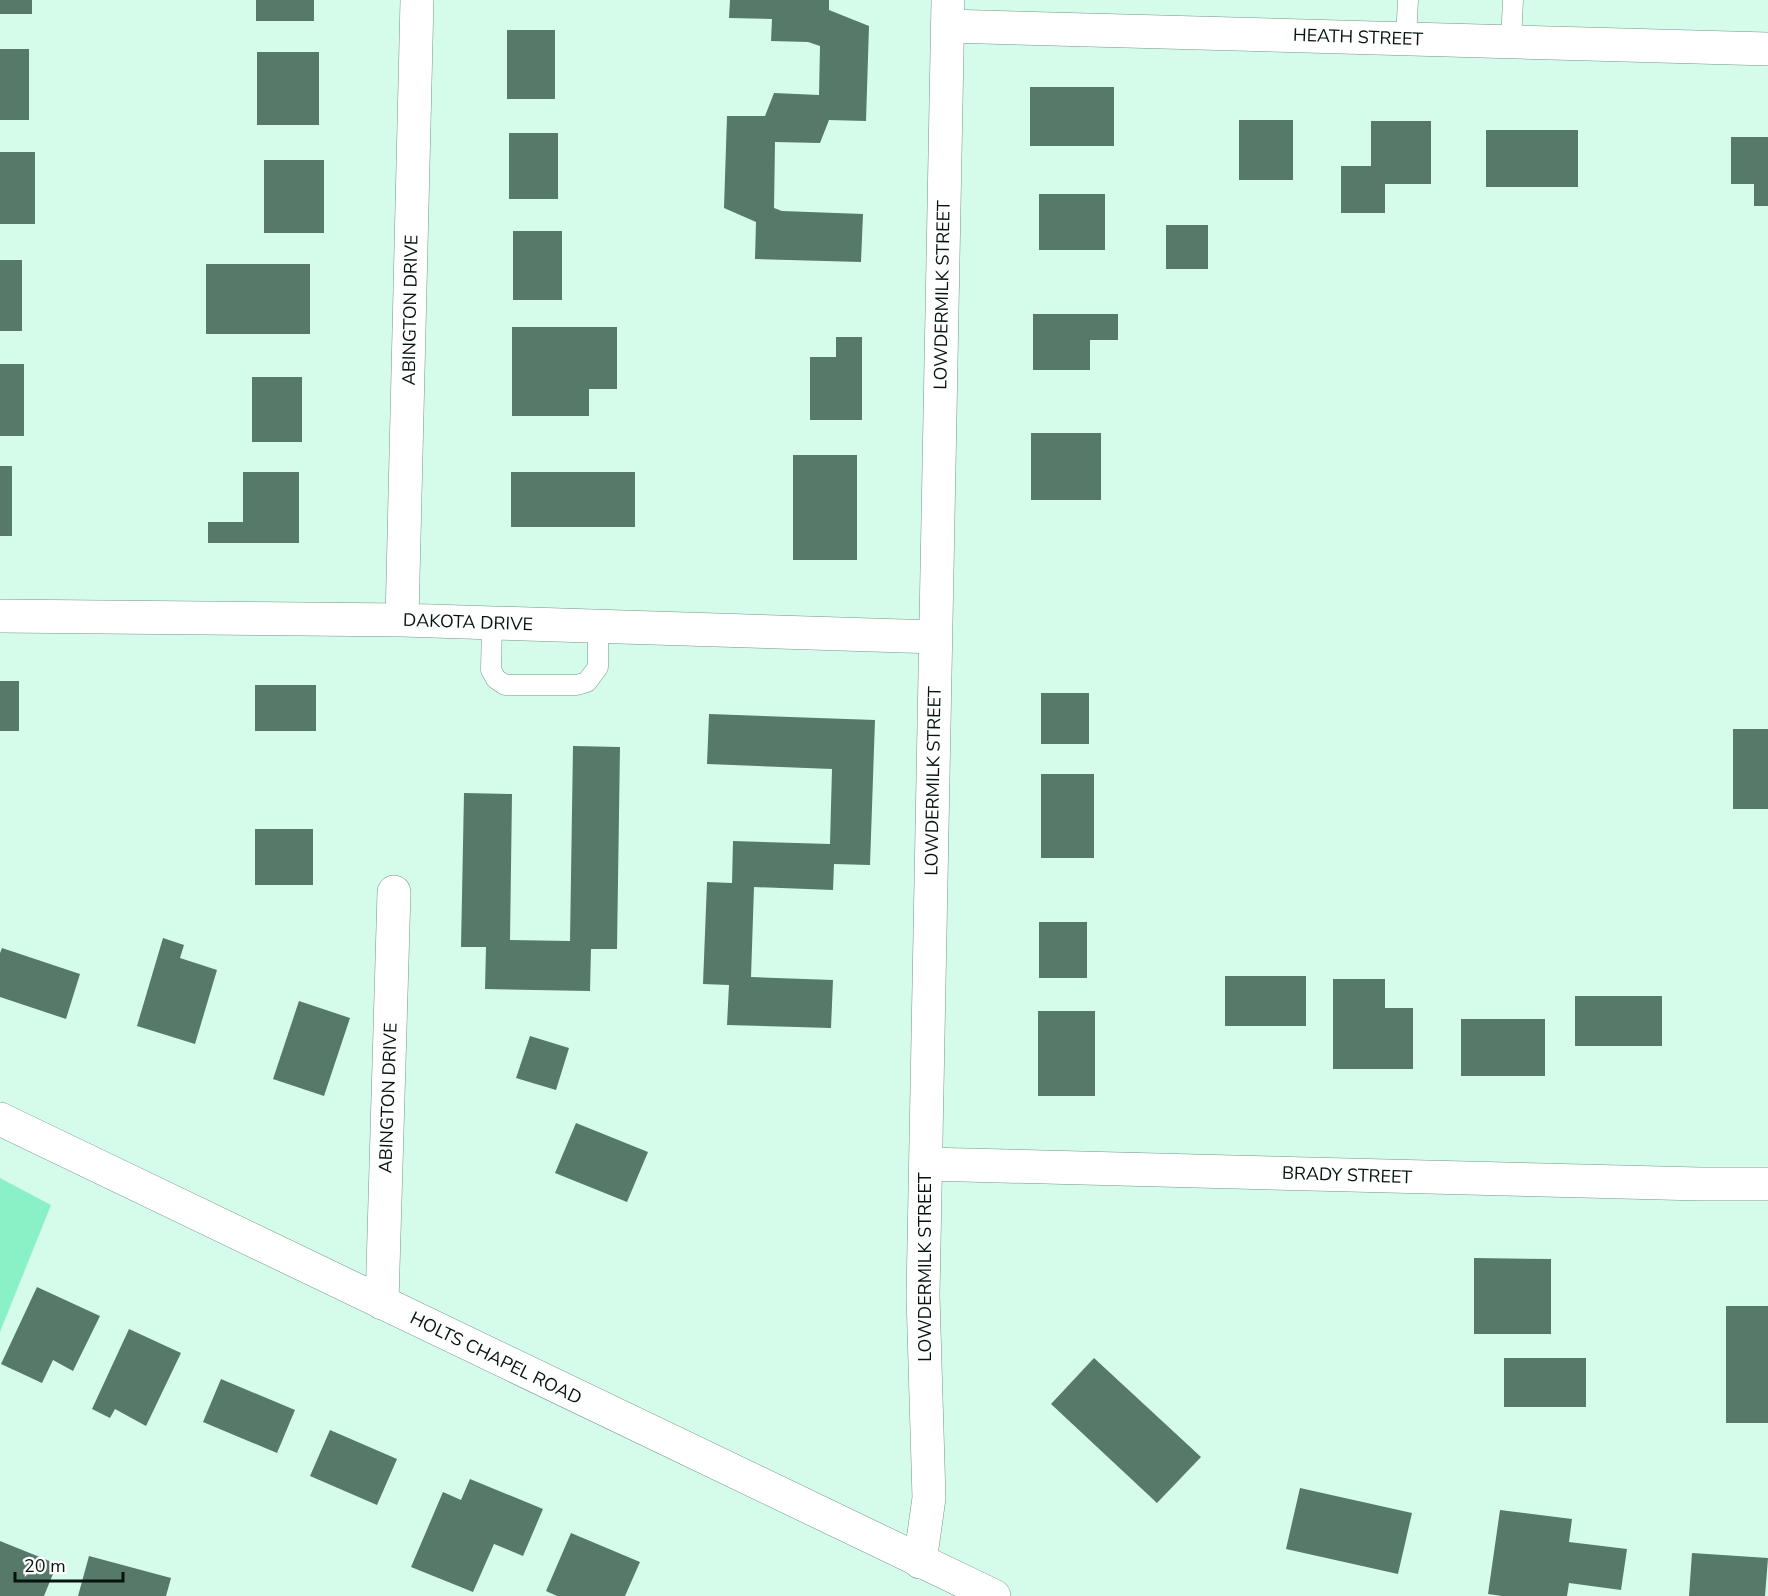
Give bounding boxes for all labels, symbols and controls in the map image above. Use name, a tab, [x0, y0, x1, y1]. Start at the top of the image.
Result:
street label: HEATH STREET	[1293, 23, 1424, 51]
street label: LOWDERMILK STREET	[928, 200, 956, 390]
street label: ABINGTON DRIVE	[397, 234, 423, 386]
street label: DAKOTA DRIVE	[403, 608, 533, 636]
street label: LOWDERMILK STREET	[919, 686, 947, 876]
street label: ABINGTON DRIVE	[373, 1022, 403, 1174]
street label: BRADY STREET	[1281, 1161, 1413, 1189]
street label: LOWDERMILK STREET	[913, 1172, 937, 1362]
street label: HOLTS CHAPEL ROAD	[406, 1306, 586, 1410]
scale bar	[15, 1545, 123, 1583]
text: 20 m	[24, 1554, 66, 1578]

